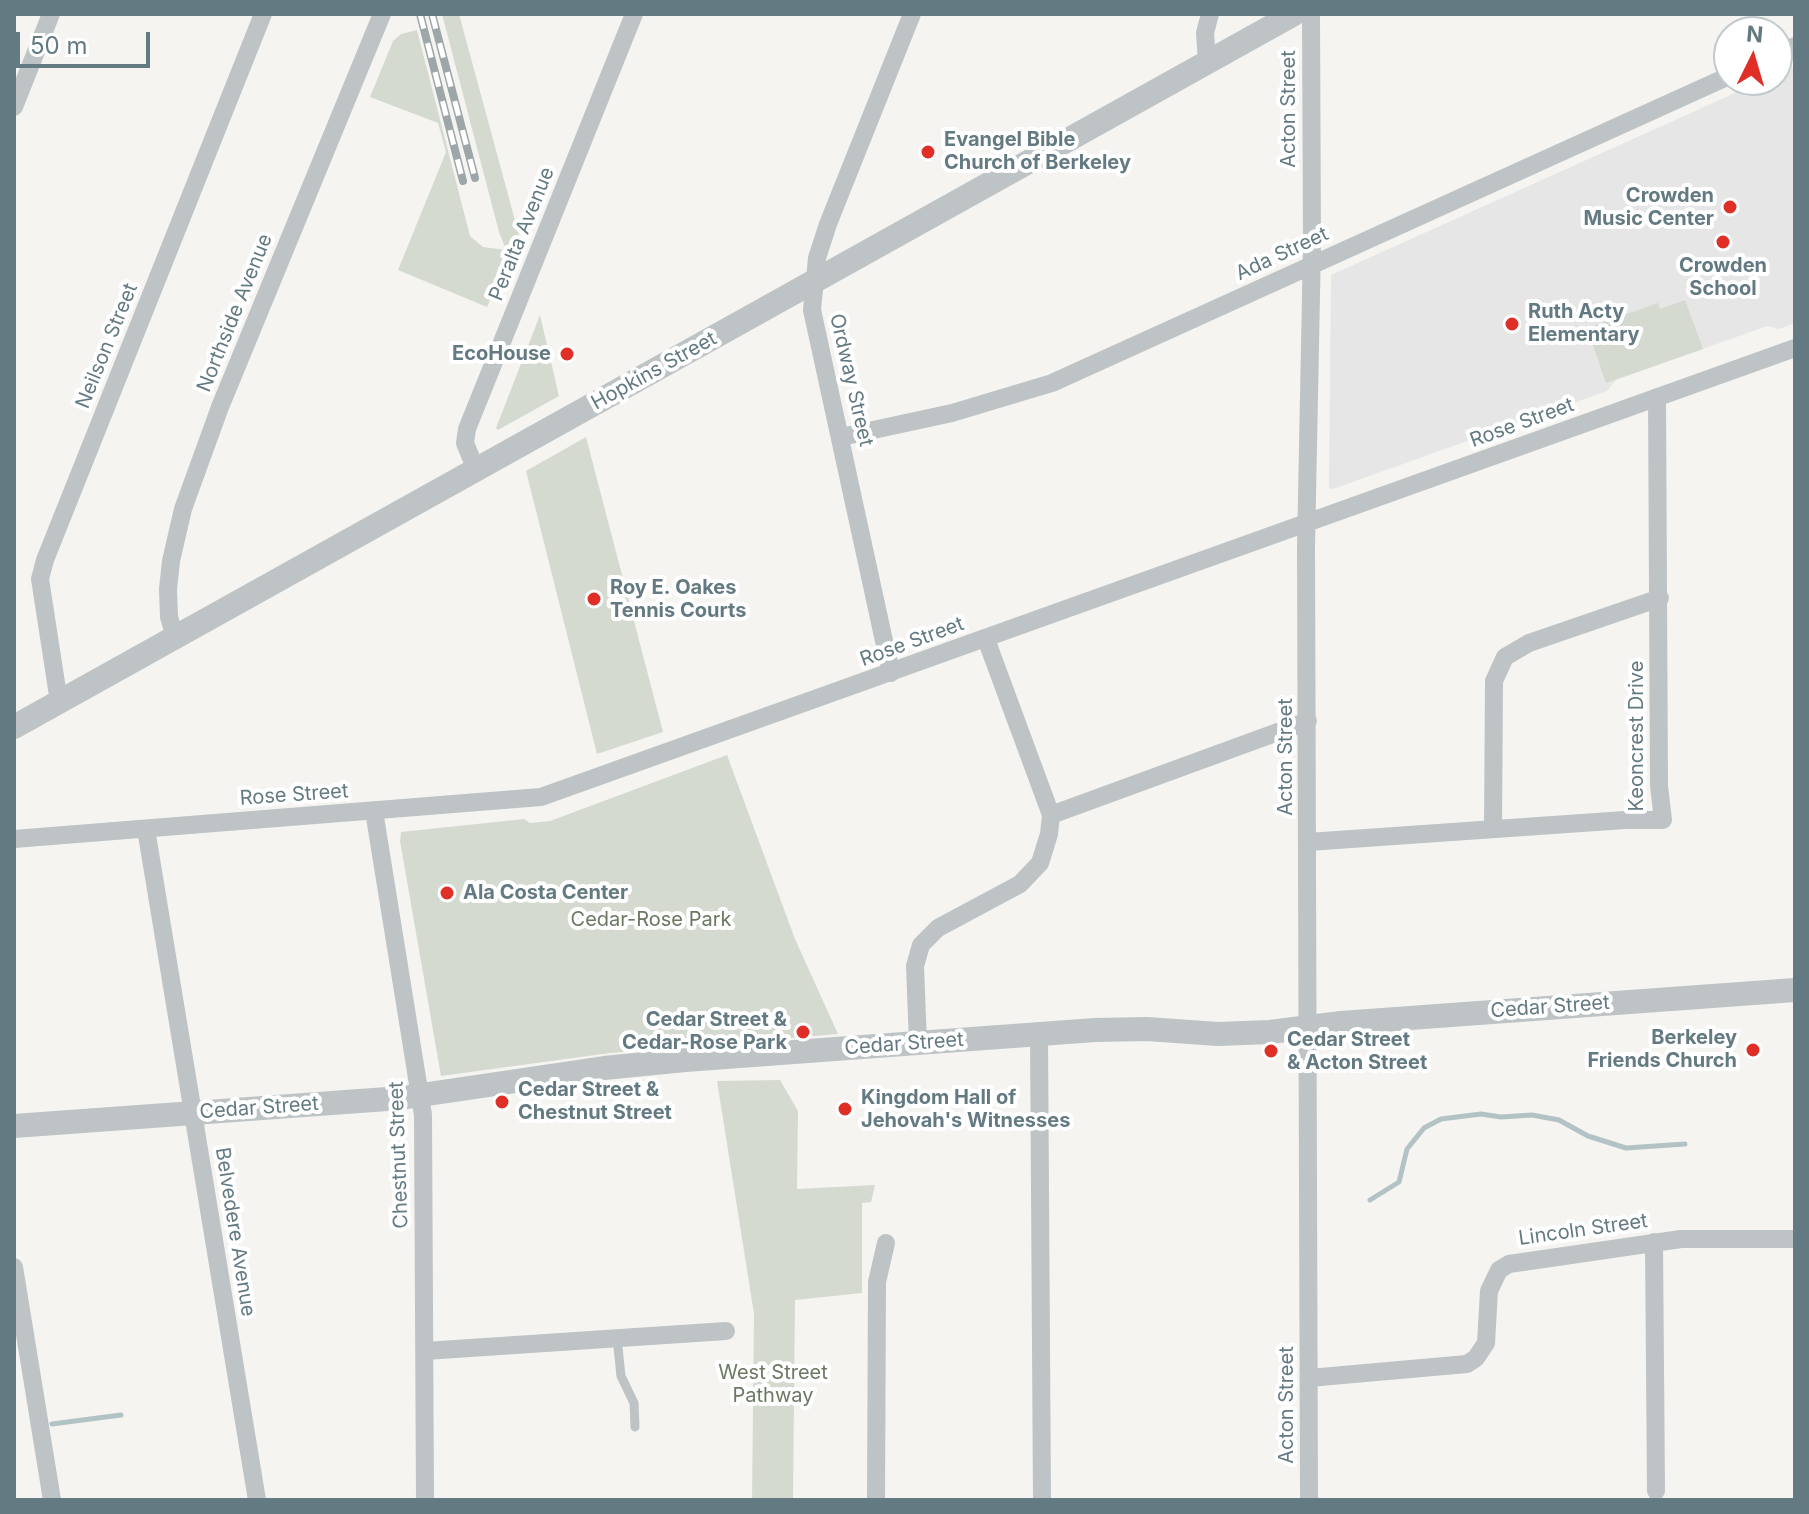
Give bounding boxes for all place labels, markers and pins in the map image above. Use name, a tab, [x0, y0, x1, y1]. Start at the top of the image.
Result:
place label: Evangel Bible Church of Berkeley	[944, 128, 1131, 175]
marker: Evangel Bible Church of Berkeley	[919, 143, 937, 161]
place label: Crowden Music Center	[1583, 184, 1714, 231]
marker: Crowden Music Center	[1721, 198, 1739, 216]
marker: Crowden School	[1714, 233, 1732, 251]
place label: Crowden School	[1679, 254, 1767, 301]
place label: Ruth Acty Elementary	[1528, 300, 1640, 347]
marker: Ruth Acty Elementary	[1503, 315, 1521, 333]
place label: EcoHouse	[452, 342, 551, 366]
marker: EcoHouse	[558, 345, 576, 363]
place label: Roy E. Oakes Tennis Courts	[610, 576, 746, 623]
marker: Roy E. Oakes Tennis Courts	[585, 590, 603, 608]
place label: Ala Costa Center	[463, 881, 628, 905]
marker: Ala Costa Center	[438, 884, 456, 902]
place label: Cedar Street & Cedar-Rose Park	[622, 1008, 787, 1055]
marker: Cedar Street & Cedar-Rose Park	[794, 1023, 812, 1041]
place label: Berkeley Friends Church	[1587, 1026, 1737, 1073]
place label: Cedar Street & Acton Street	[1287, 1028, 1427, 1075]
marker: Berkeley Friends Church	[1744, 1041, 1762, 1059]
marker: Cedar Street & Acton Street	[1262, 1042, 1280, 1060]
place label: Cedar Street & Chestnut Street	[518, 1078, 672, 1125]
place label: Kingdom Hall of Jehovah's Witnesses	[861, 1086, 1070, 1133]
marker: Cedar Street & Chestnut Street	[493, 1093, 511, 1111]
marker: Kingdom Hall of Jehovah's Witnesses	[836, 1100, 854, 1118]

